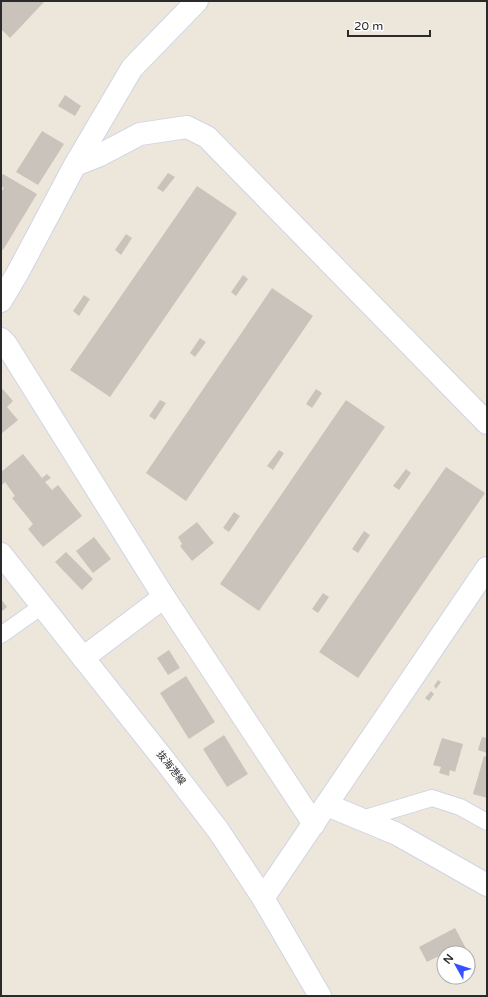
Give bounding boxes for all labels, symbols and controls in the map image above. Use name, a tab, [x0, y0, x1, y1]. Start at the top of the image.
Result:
scale bar	[348, 12, 430, 38]
text: 20 m	[354, 19, 383, 33]
street label: 抜海港線	[154, 749, 188, 787]
north arrow	[436, 945, 476, 985]
text: N	[441, 951, 456, 967]

